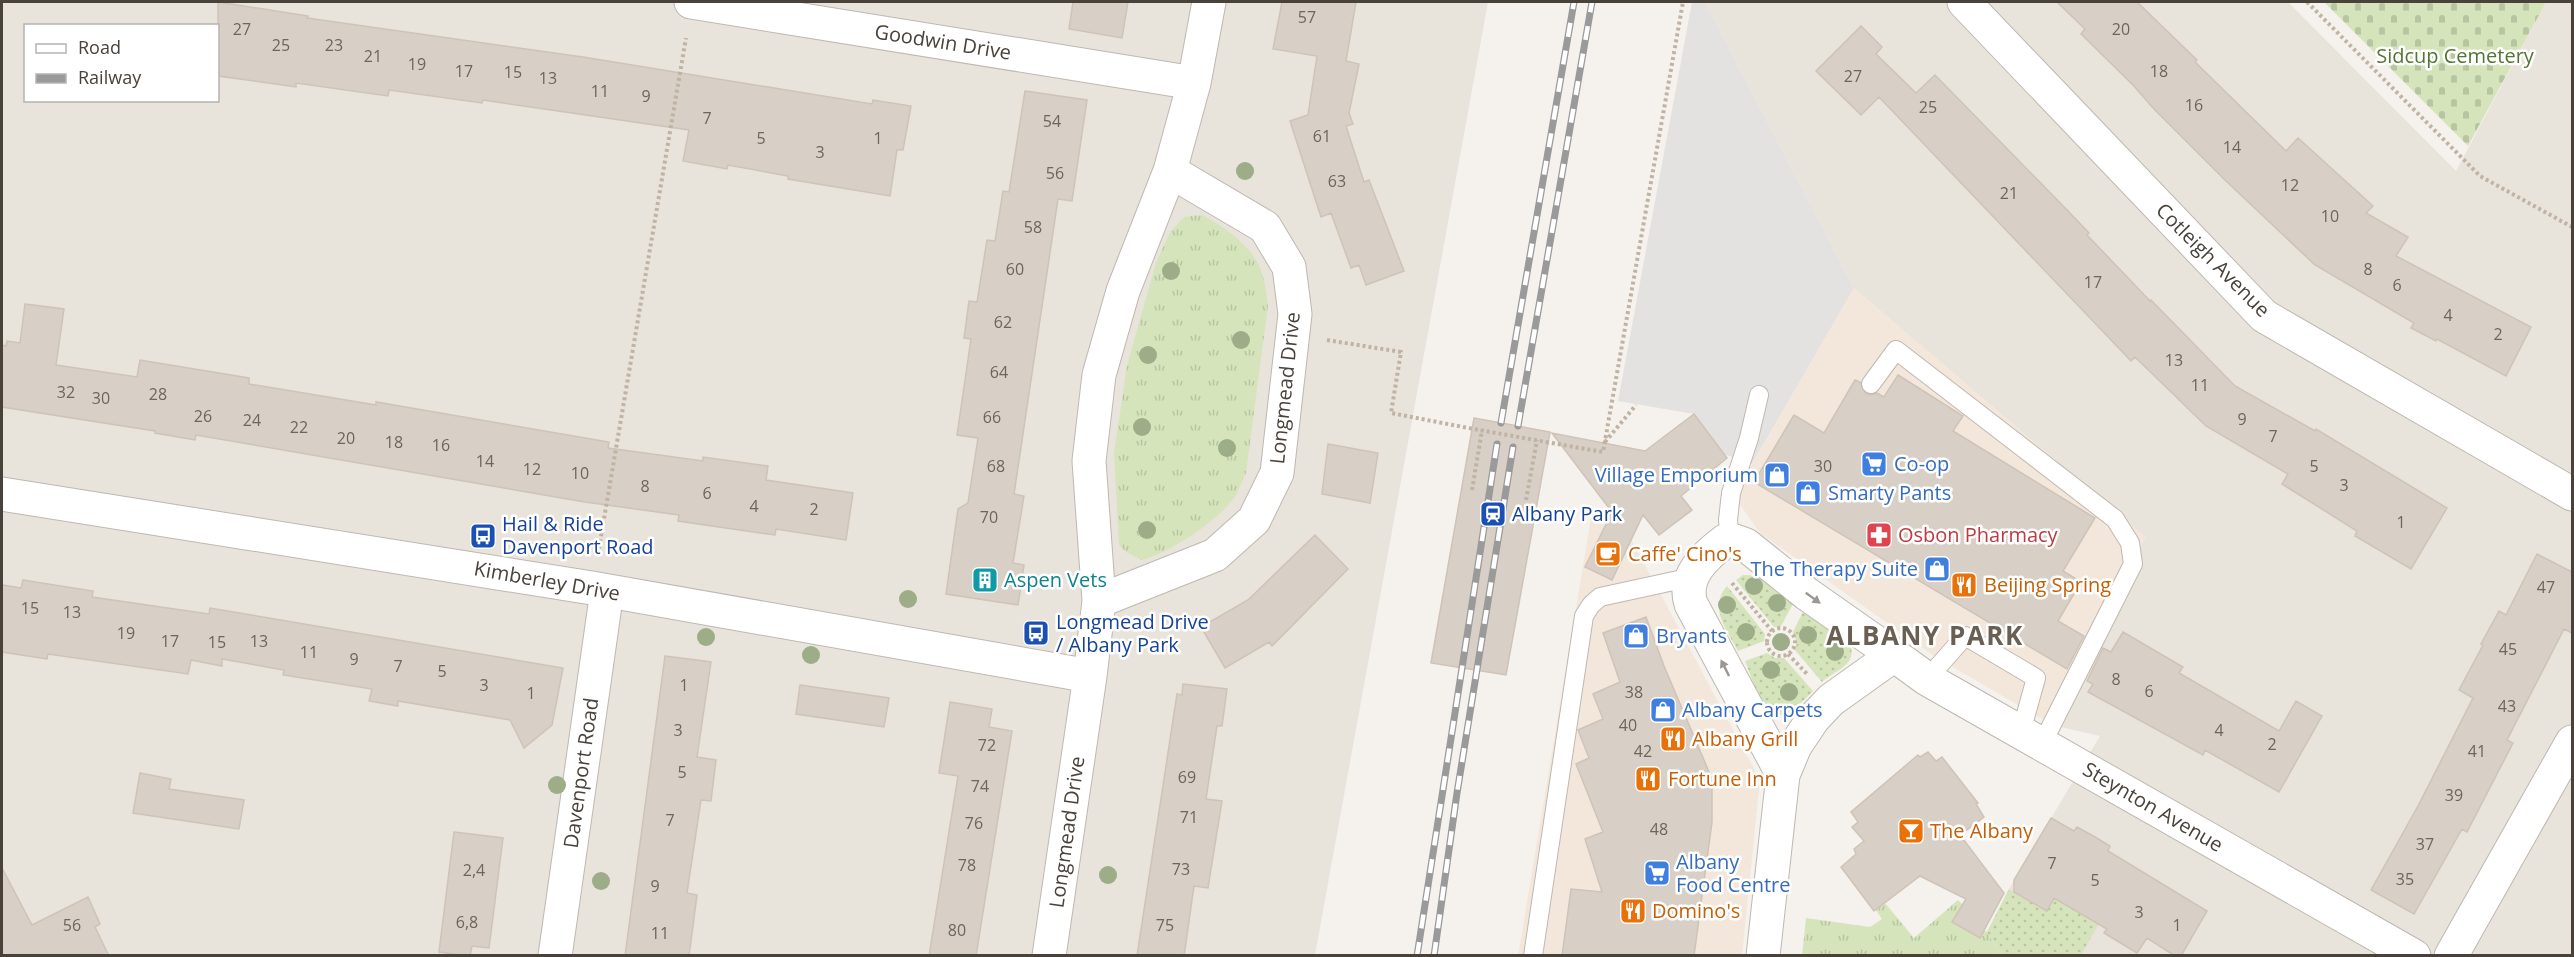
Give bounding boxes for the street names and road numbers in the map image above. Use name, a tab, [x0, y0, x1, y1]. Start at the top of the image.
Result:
street label: Goodwin Drive	[873, 17, 1013, 66]
street label: Cotleigh Avenue	[2150, 197, 2276, 323]
street label: Longmead Drive	[1263, 311, 1306, 465]
street label: Kimberley Drive	[472, 554, 622, 607]
street label: Davenport Road	[557, 696, 604, 850]
street label: Longmead Drive	[1043, 754, 1091, 909]
street label: Steynton Avenue	[2078, 755, 2228, 858]

